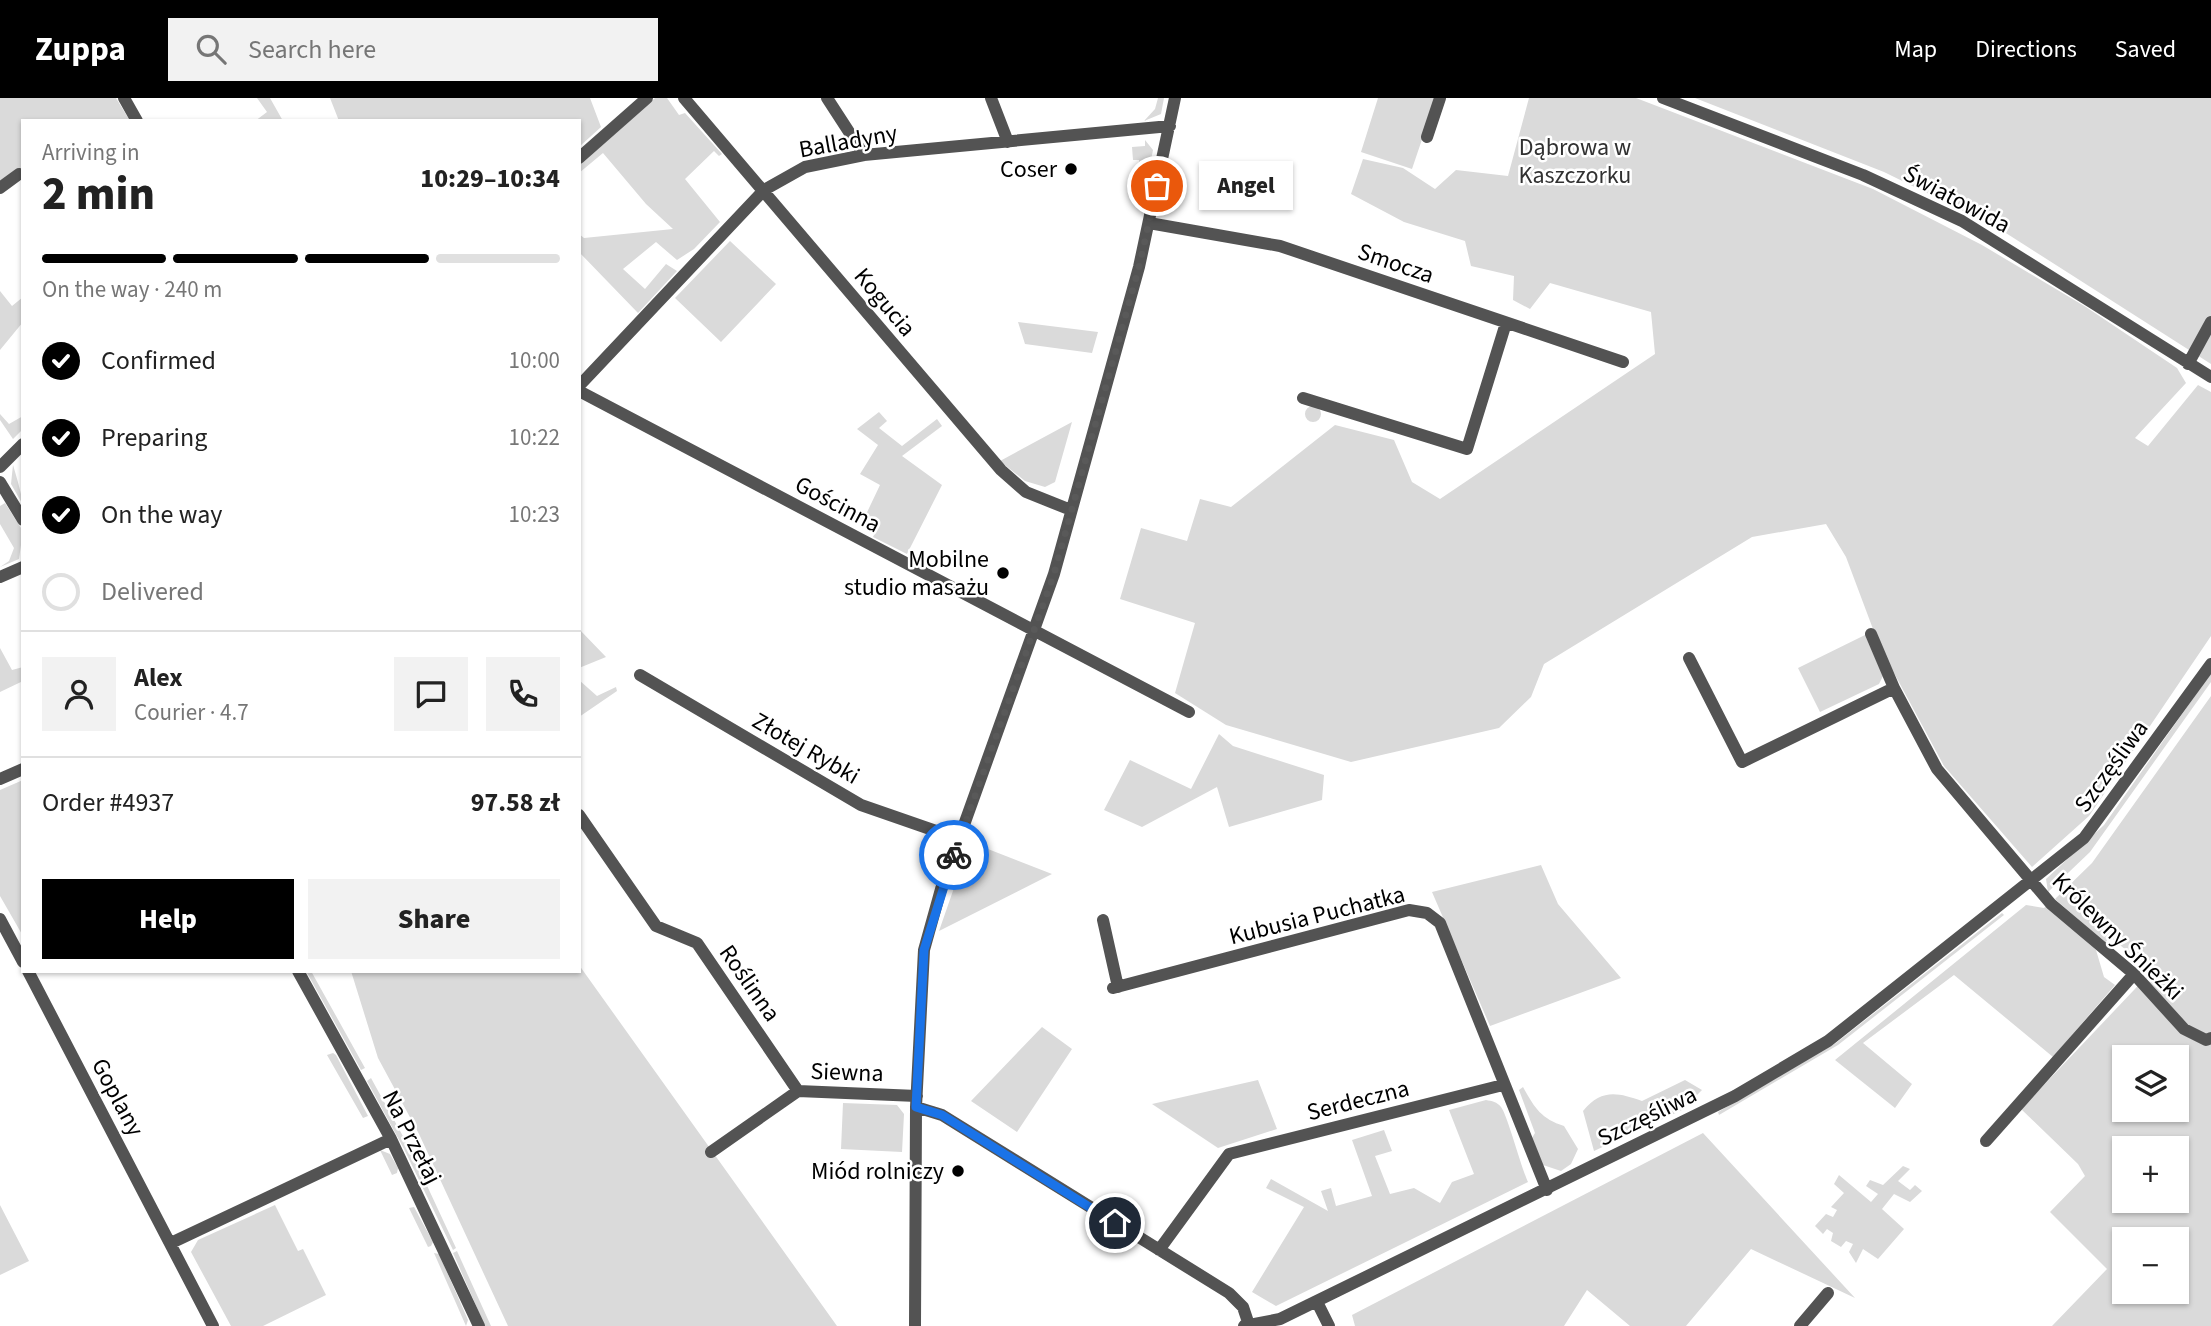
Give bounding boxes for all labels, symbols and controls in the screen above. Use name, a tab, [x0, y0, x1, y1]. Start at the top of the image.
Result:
search box	[168, 18, 658, 81]
text: Zuppa	[35, 26, 126, 73]
icon: search	[192, 30, 230, 68]
text: Search here	[248, 31, 376, 68]
text: Map	[1894, 32, 1937, 67]
text: Directions	[1975, 32, 2077, 67]
text: Saved	[2115, 32, 2176, 67]
street label: Balladyny	[796, 116, 900, 167]
park label: Dąbrowa w Kaszczorku	[1519, 130, 1631, 193]
text: Arriving in	[42, 136, 140, 169]
place label: Coser	[1000, 152, 1058, 187]
pin	[1127, 156, 1187, 216]
street label: Światowida	[1897, 157, 2017, 242]
text: 10:29–10:34	[420, 160, 560, 197]
marker: Coser	[1063, 161, 1079, 177]
text: 2 min	[42, 162, 155, 227]
callout: Angel	[1199, 162, 1294, 210]
icon: bag	[1138, 167, 1176, 205]
text: Angel	[1217, 169, 1275, 202]
street label: Smocza	[1353, 234, 1439, 293]
street label: Kogucia	[845, 260, 924, 345]
text: On the way · 240 m	[42, 273, 222, 306]
icon: check	[42, 342, 80, 380]
text: Confirmed	[101, 342, 216, 379]
text: 10:00	[509, 344, 560, 377]
icon: check	[42, 419, 80, 457]
text: Preparing	[101, 419, 207, 456]
text: 10:22	[509, 421, 560, 454]
street label: Gościnna	[788, 467, 887, 542]
icon: check	[42, 496, 80, 534]
text: On the way	[101, 496, 222, 533]
text: 10:23	[509, 498, 560, 531]
place label: Mobilne studio masażu	[844, 542, 989, 605]
marker: Mobilne studio masażu	[995, 565, 1011, 581]
text: Delivered	[101, 573, 204, 610]
button: person	[42, 657, 116, 731]
button: chat	[394, 657, 468, 731]
button: phone	[486, 657, 560, 731]
text: Alex	[134, 659, 183, 696]
text: Courier · 4.7	[134, 696, 249, 729]
street label: Złotej Rybki	[745, 704, 866, 793]
street label: Szczęśliwa	[2066, 713, 2157, 820]
text: Order #4937	[42, 784, 174, 821]
text: 97.58 zł	[471, 784, 560, 821]
courier	[919, 820, 989, 890]
icon: bike	[935, 836, 973, 874]
street label: Królewny Śnieżki	[2044, 864, 2191, 1008]
street label: Kubusia Puchatka	[1226, 877, 1409, 954]
button: Help	[42, 879, 294, 959]
button: Share	[308, 879, 560, 959]
street label: Roślinna	[710, 938, 789, 1029]
map controls	[2112, 1045, 2189, 1304]
button: layers	[2112, 1045, 2189, 1122]
street label: Goplany	[82, 1052, 153, 1142]
street label: Siewna	[810, 1054, 884, 1091]
street label: Serdeczna	[1303, 1071, 1413, 1130]
street label: Szczęśliwa	[1592, 1077, 1703, 1156]
street label: Na Przełaj	[373, 1084, 450, 1190]
button: +	[2112, 1136, 2189, 1213]
place label: Miód rolniczy	[811, 1154, 944, 1189]
marker: Miód rolniczy	[950, 1163, 966, 1179]
pin	[1085, 1193, 1145, 1253]
icon: home	[1096, 1204, 1134, 1242]
button: −	[2112, 1227, 2189, 1304]

